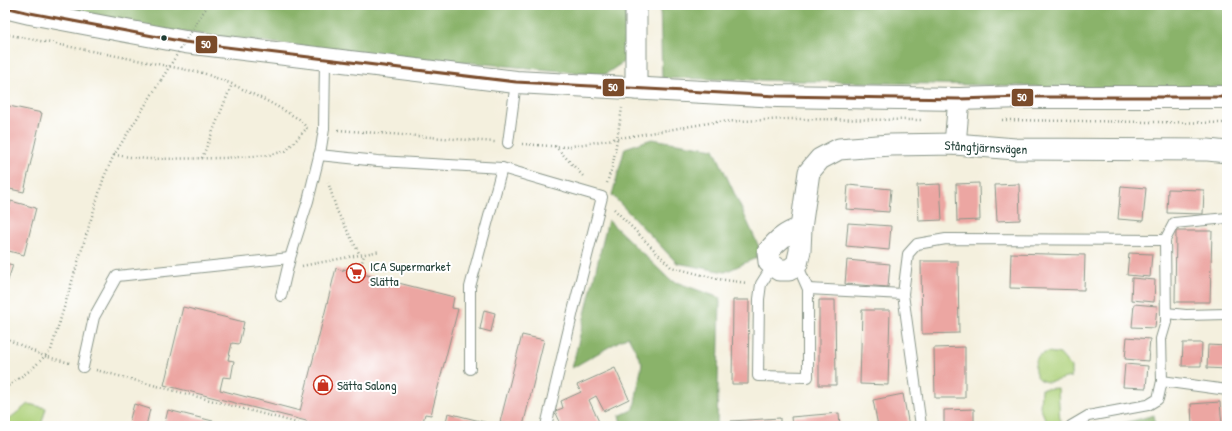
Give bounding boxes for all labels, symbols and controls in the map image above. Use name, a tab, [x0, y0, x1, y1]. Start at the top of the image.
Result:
unlabelled marker	[159, 33, 169, 43]
line badge: 50	[195, 35, 218, 54]
text: 50	[201, 37, 211, 51]
line badge: 50	[602, 78, 625, 97]
text: 50	[608, 80, 618, 94]
line badge: 50	[1011, 88, 1034, 107]
text: 50	[1017, 90, 1027, 104]
street label: Stångtjärnsvägen	[944, 136, 1028, 158]
place label: ICA Supermarket Slätta	[370, 257, 451, 290]
supermarket icon: ICA Supermarket Slätta	[345, 262, 367, 284]
shop icon: Sätta Salong	[312, 374, 334, 396]
place label: Sätta Salong	[337, 376, 397, 394]

